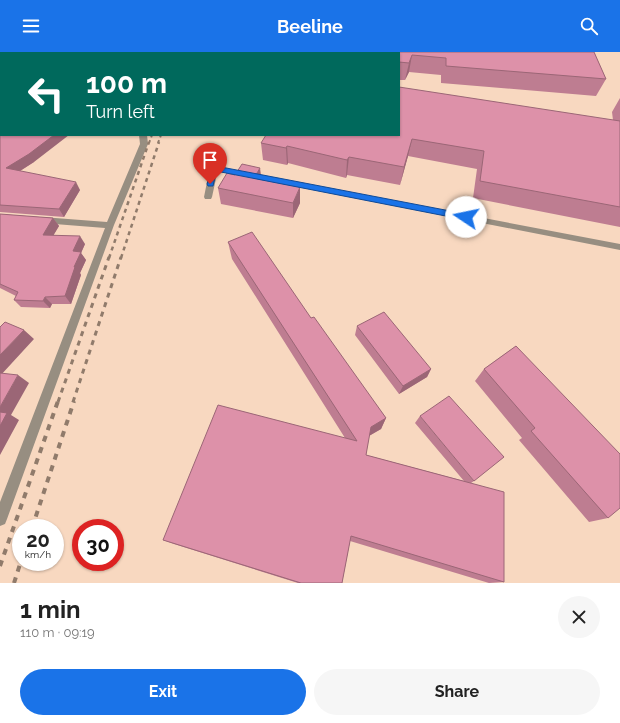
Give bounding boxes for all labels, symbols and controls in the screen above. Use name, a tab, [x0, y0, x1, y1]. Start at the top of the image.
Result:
icon: menu	[20, 15, 42, 37]
icon: search	[578, 15, 600, 37]
text: Beeline	[277, 16, 343, 37]
text: 100 m	[86, 67, 167, 100]
icon: left	[20, 68, 72, 120]
text: Turn left	[86, 101, 155, 122]
pin	[193, 143, 227, 184]
icon: arrive	[199, 149, 221, 171]
position arrow	[445, 196, 487, 238]
speed limit sign: 30	[72, 519, 124, 571]
text: 20	[26, 528, 50, 552]
text: km/h	[25, 549, 51, 560]
text: 1 min	[20, 595, 81, 624]
button: close	[558, 596, 600, 638]
text: 110 m · 09:19	[20, 625, 95, 640]
button: Exit	[20, 669, 306, 715]
button: Share	[314, 669, 600, 715]

